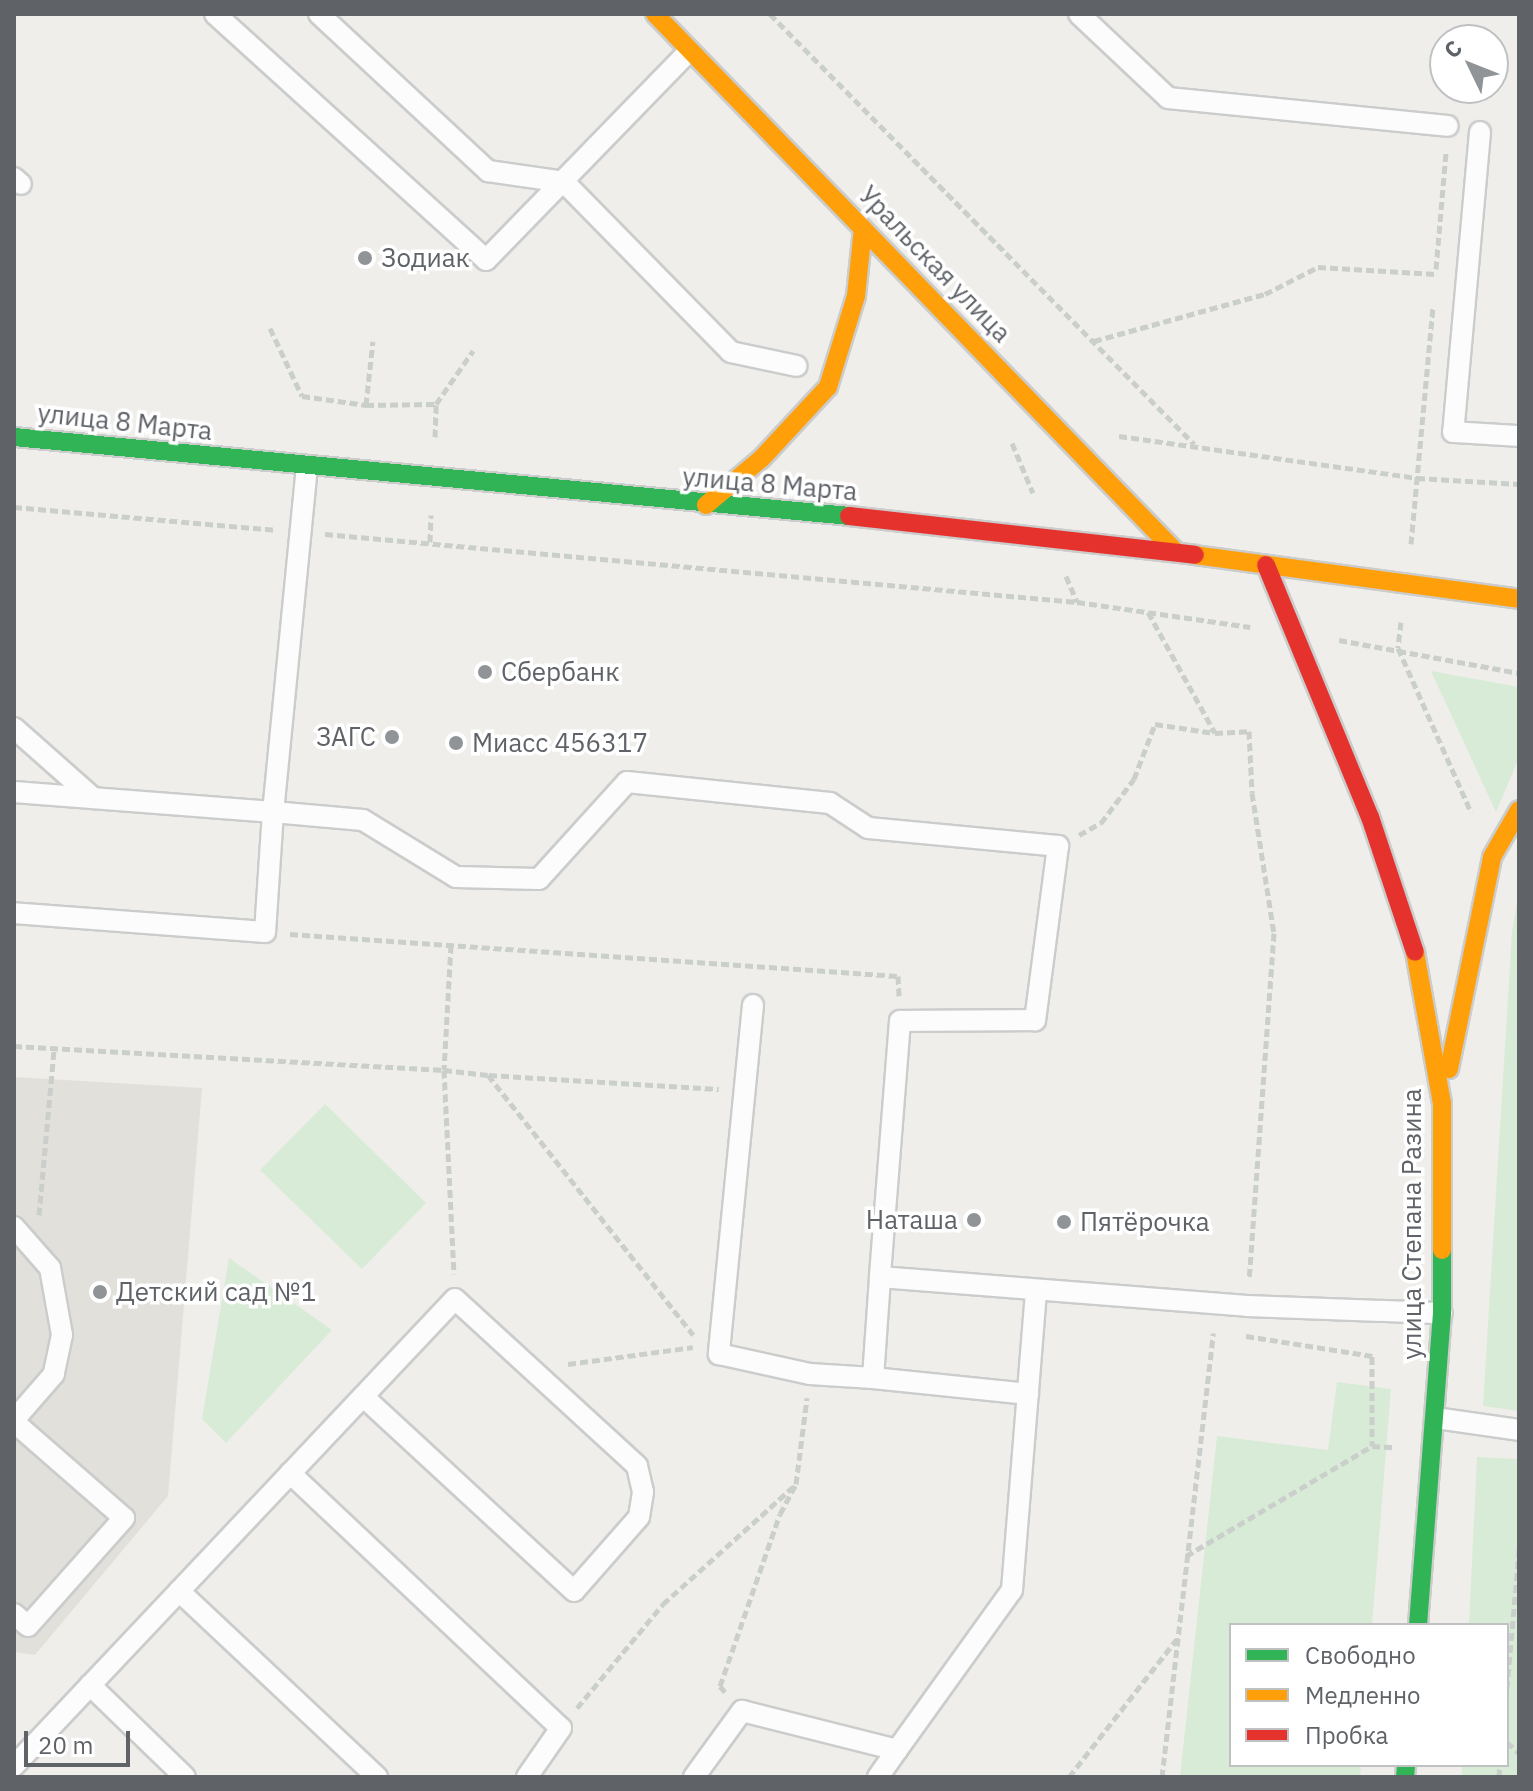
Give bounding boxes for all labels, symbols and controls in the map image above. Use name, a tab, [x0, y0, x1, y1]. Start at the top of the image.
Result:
north arrow	[1429, 24, 1509, 104]
text: С	[1437, 34, 1468, 64]
street label: Уральская улица	[853, 179, 1017, 349]
place label: Зодиак	[381, 242, 470, 274]
marker: Зодиак	[356, 249, 374, 267]
street label: улица 8 Марта	[36, 397, 214, 447]
street label: улица 8 Марта	[681, 461, 859, 507]
place label: Сбербанк	[501, 656, 619, 688]
marker: Сбербанк	[476, 663, 494, 681]
place label: ЗАГС	[316, 721, 376, 753]
place label: Миасс 456317	[472, 727, 648, 759]
marker: ЗАГС	[383, 728, 401, 746]
marker: Миасс 456317	[447, 734, 465, 752]
street label: улица Степана Разина	[1396, 1088, 1428, 1360]
place label: Наташа	[866, 1204, 958, 1236]
place label: Пятёрочка	[1080, 1206, 1210, 1238]
marker: Наташа	[965, 1211, 983, 1229]
marker: Пятёрочка	[1055, 1213, 1073, 1231]
place label: Детский сад №1	[116, 1276, 316, 1308]
marker: Детский сад №1	[91, 1283, 109, 1301]
legend	[1229, 1623, 1509, 1767]
text: Свободно	[1305, 1639, 1416, 1671]
text: Медленно	[1305, 1679, 1421, 1711]
scale bar	[28, 1715, 134, 1765]
text: Пробка	[1305, 1719, 1388, 1751]
text: 20 m	[38, 1729, 93, 1761]

